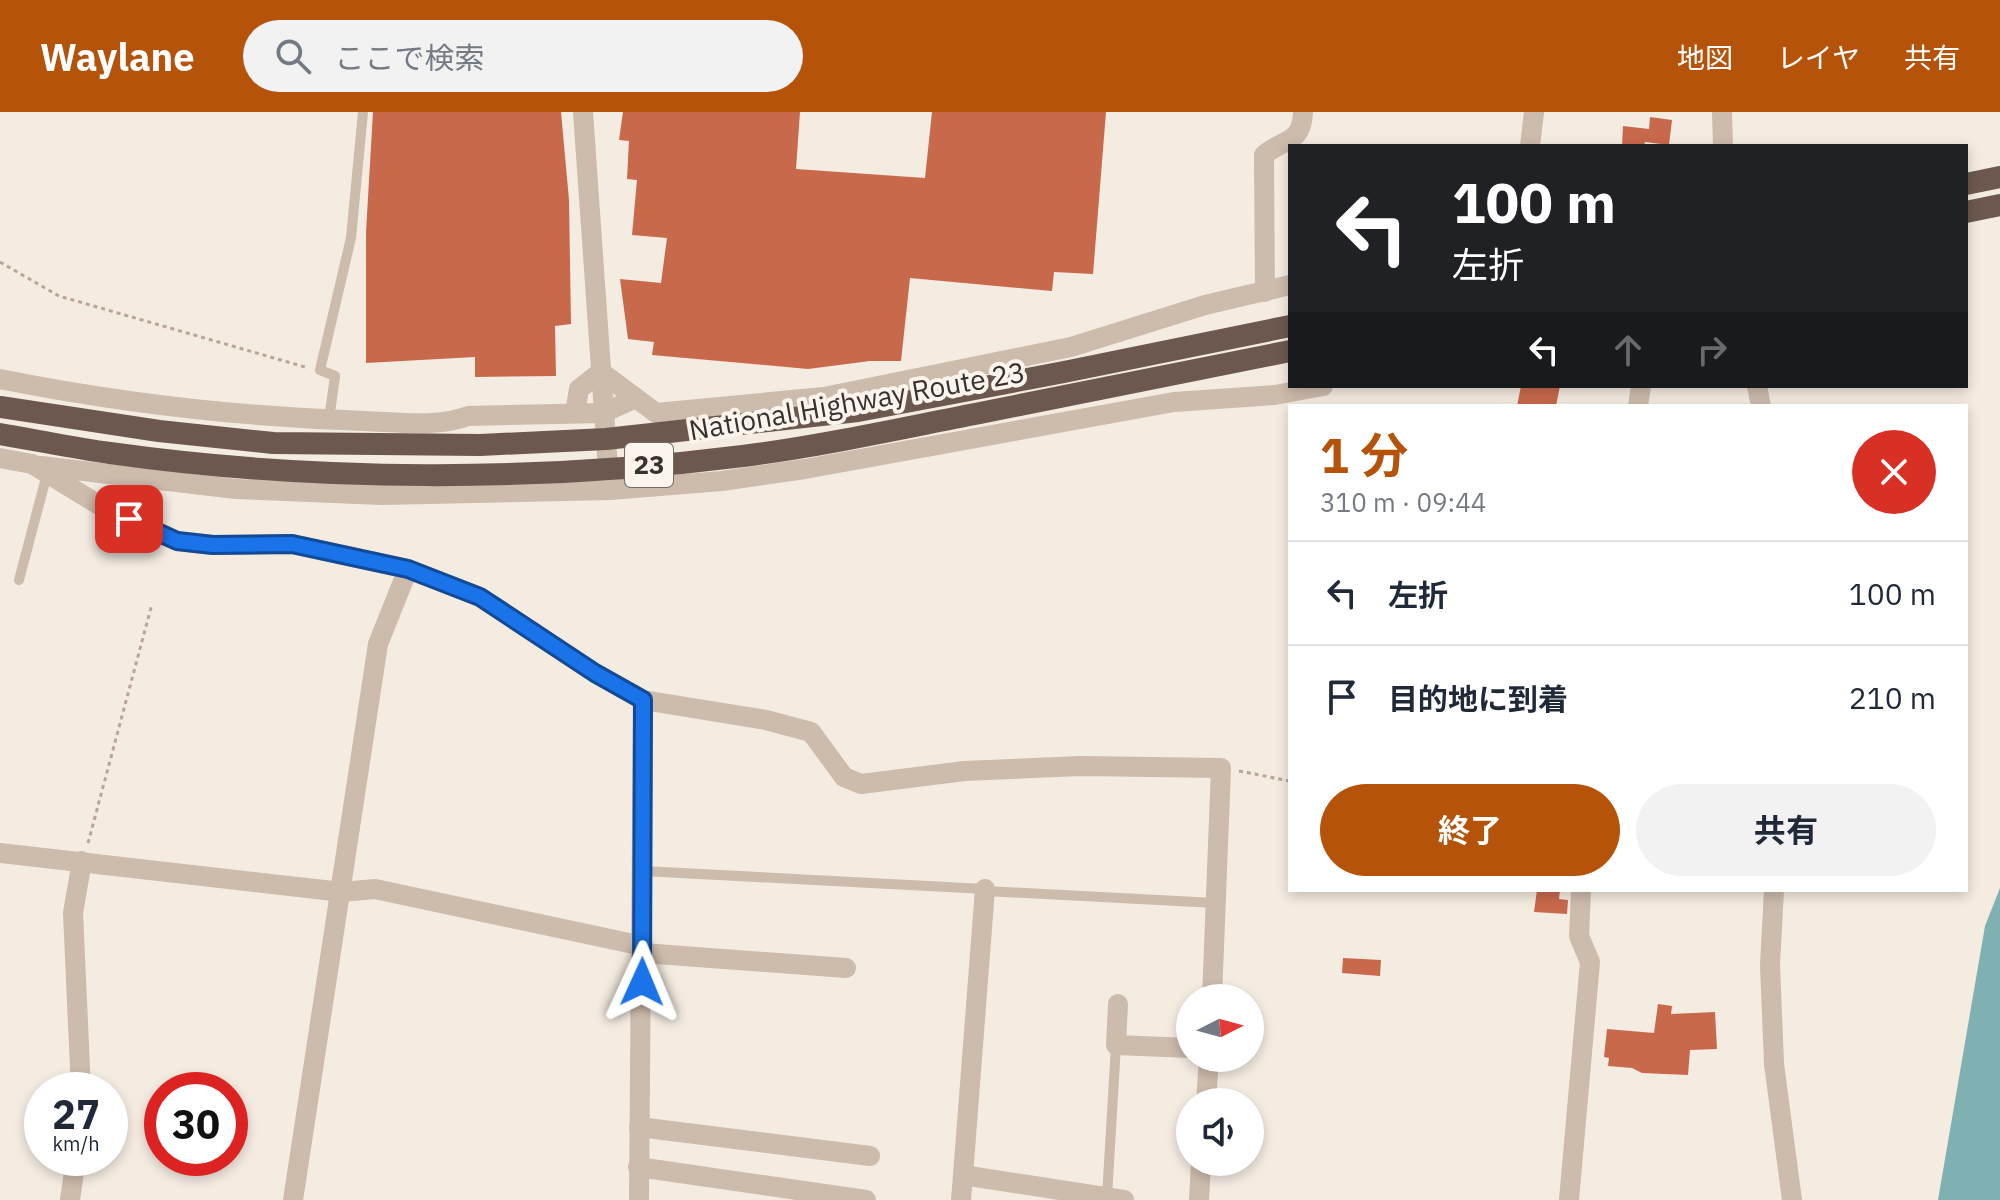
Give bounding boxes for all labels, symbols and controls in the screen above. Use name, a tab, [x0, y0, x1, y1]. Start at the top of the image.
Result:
search box	[243, 20, 803, 92]
text: Waylane	[40, 32, 195, 81]
icon: search	[271, 34, 315, 78]
text: ここで検索	[335, 38, 485, 77]
text: 地図	[1677, 39, 1733, 76]
text: レイヤ	[1777, 39, 1860, 76]
text: 共有	[1904, 39, 1960, 76]
text: 100 m	[1452, 166, 1616, 238]
icon: left	[1320, 176, 1424, 280]
text: 左折	[1452, 241, 1524, 288]
icon: left	[1522, 328, 1566, 372]
icon: ahead	[1606, 328, 1650, 372]
icon: right	[1690, 328, 1734, 372]
street label: National Highway Route 23	[686, 353, 1028, 448]
text: 1 分	[1320, 424, 1408, 486]
button: close	[1852, 430, 1936, 514]
road number: 23	[625, 443, 673, 487]
pin	[95, 485, 163, 553]
text: 310 m · 09:44	[1320, 485, 1486, 519]
icon: arrive	[107, 497, 151, 541]
icon: left	[1320, 571, 1364, 615]
text: 100 m	[1849, 574, 1936, 613]
text: 左折	[1388, 575, 1448, 614]
icon: arrive	[1320, 675, 1364, 719]
text: 210 m	[1849, 678, 1936, 717]
text: 目的地に到着	[1388, 679, 1568, 718]
button: 終了	[1320, 784, 1620, 876]
button: 共有	[1636, 784, 1936, 876]
position arrow	[600, 940, 684, 1024]
north arrow	[1176, 984, 1264, 1072]
map controls	[1176, 984, 1264, 1176]
speed limit sign: 30	[144, 1072, 248, 1176]
text: 27	[52, 1088, 100, 1140]
button: sound	[1176, 1088, 1264, 1176]
text: km/h	[52, 1130, 100, 1157]

